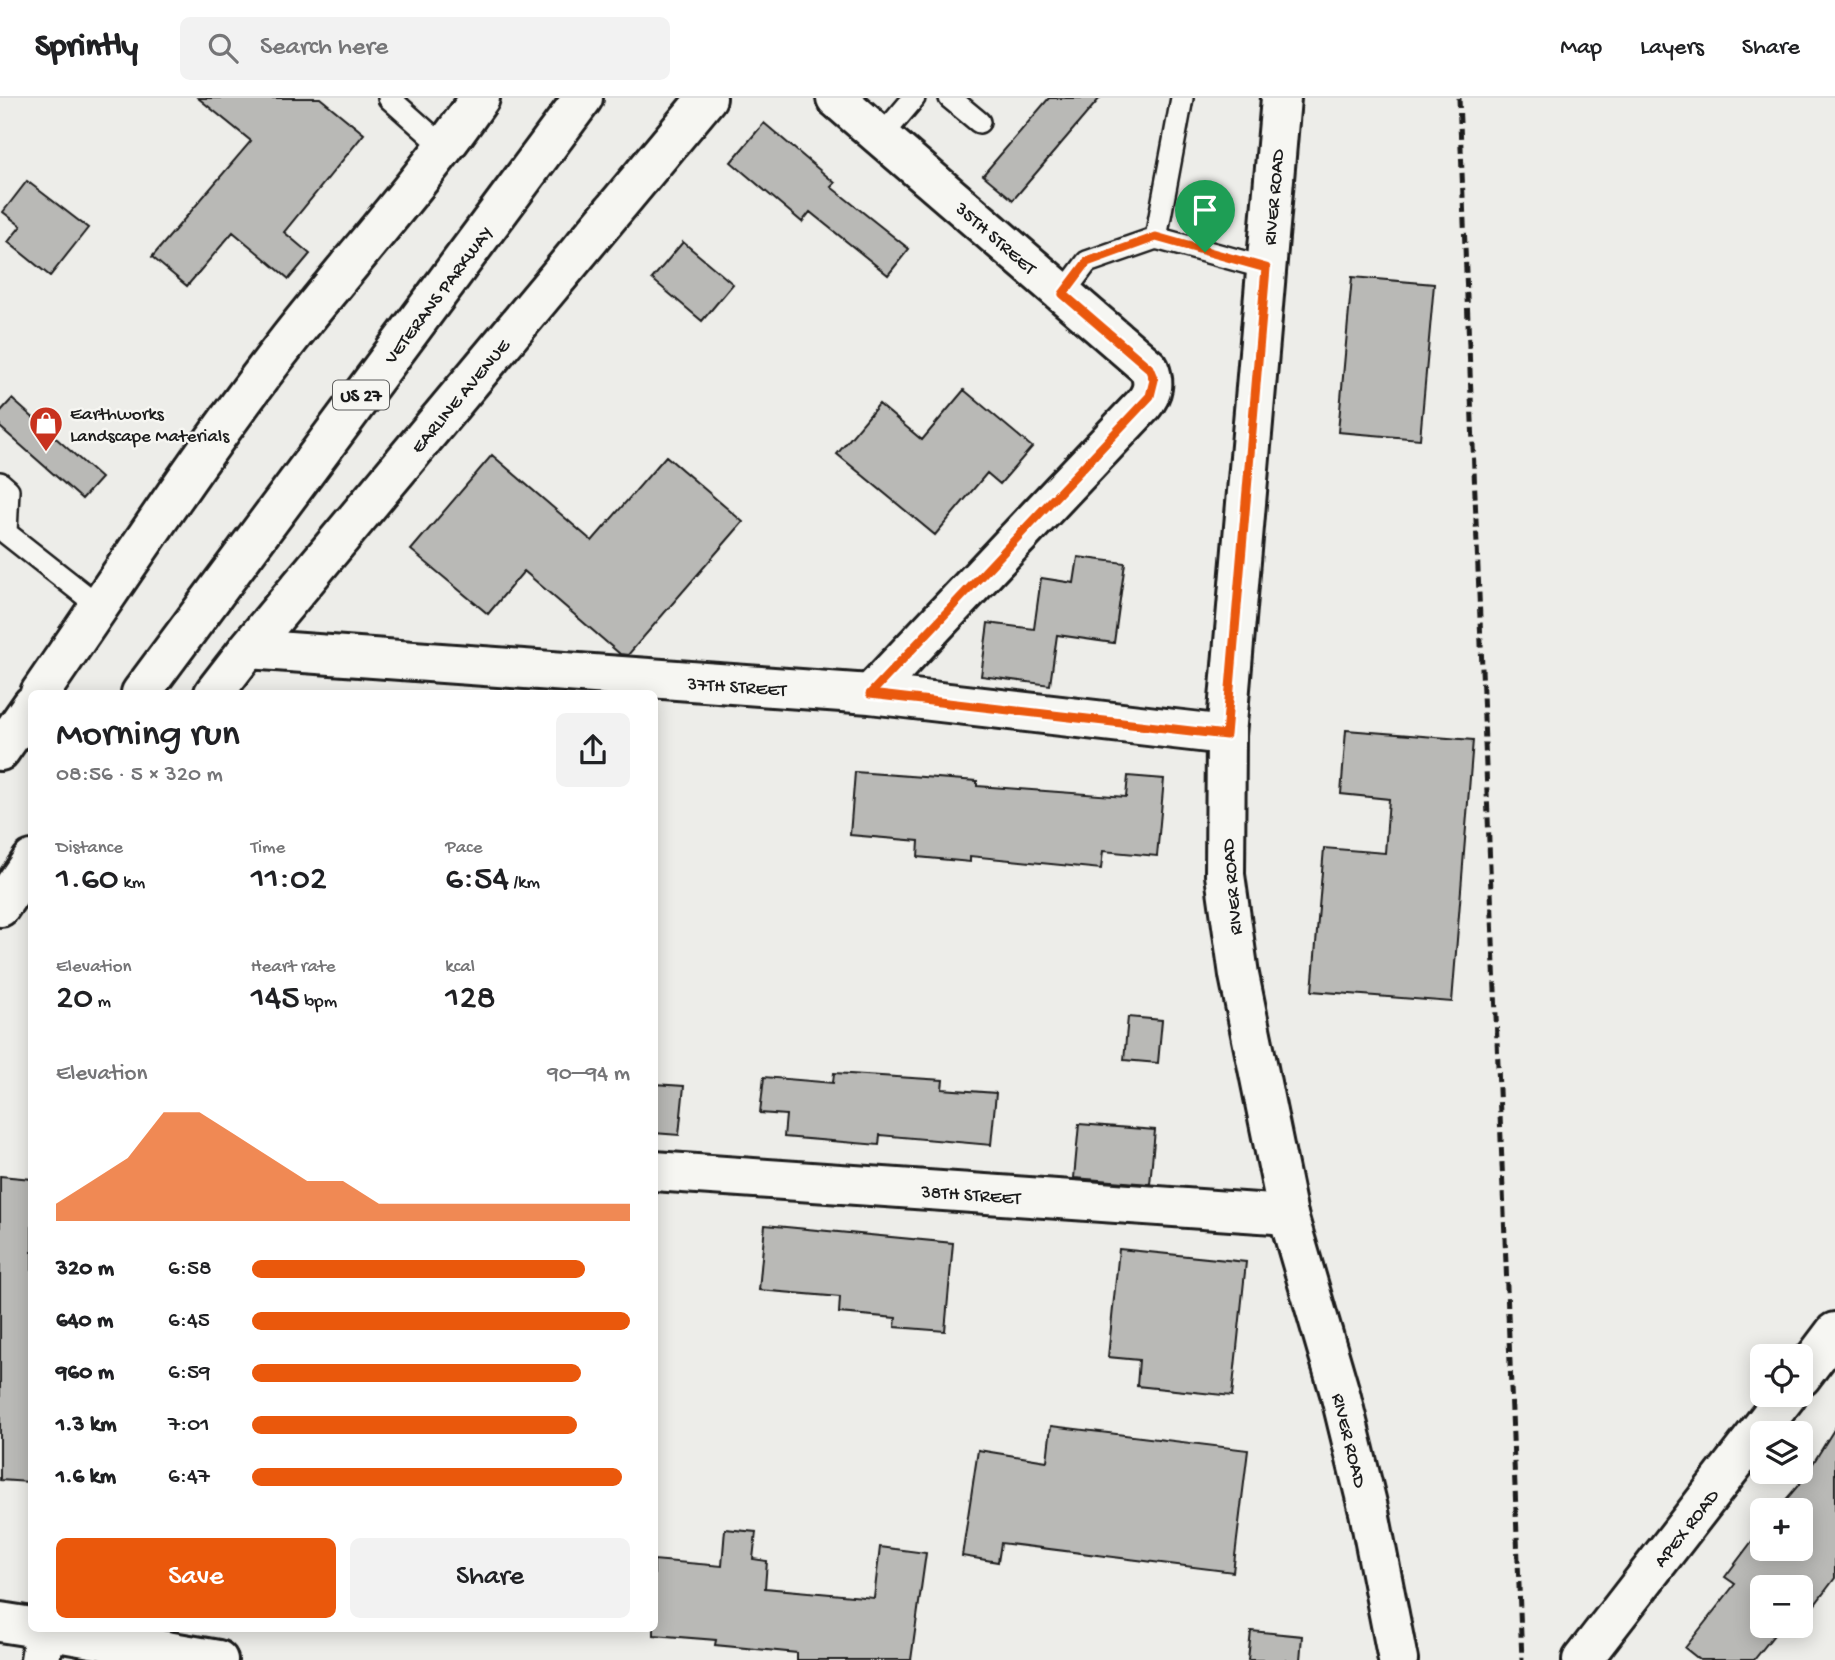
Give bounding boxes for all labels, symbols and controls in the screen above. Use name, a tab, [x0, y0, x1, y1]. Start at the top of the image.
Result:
search box	[180, 17, 670, 80]
text: Sprintly	[35, 29, 138, 67]
icon: search	[204, 29, 242, 67]
text: Search here	[260, 33, 388, 64]
text: Map	[1560, 34, 1602, 63]
text: Layers	[1640, 34, 1704, 63]
text: Share	[1742, 34, 1800, 63]
street label: RIVER ROAD	[1260, 148, 1291, 246]
pin	[1175, 180, 1235, 252]
icon: arrive	[1186, 191, 1224, 229]
street label: 35TH STREET	[949, 198, 1040, 281]
street label: VETERANS PARKWAY	[380, 222, 499, 370]
street label: EARLINE AVENUE	[407, 335, 517, 459]
road number: US 27	[333, 380, 389, 410]
shop icon: Earthworks Landscape Materials	[27, 404, 65, 453]
place label: Earthworks Landscape Materials	[70, 404, 230, 449]
street label: 37TH STREET	[685, 673, 788, 703]
button: share	[556, 713, 630, 787]
text: Morning run	[56, 714, 240, 758]
text: 08:56 · 5 × 320 m	[56, 762, 223, 789]
text: Distance	[56, 837, 123, 860]
text: Time	[251, 837, 285, 860]
text: Pace	[445, 837, 483, 860]
street label: RIVER ROAD	[1218, 837, 1249, 936]
text: 1.60	[56, 860, 119, 901]
text: 11:02	[251, 860, 327, 901]
text: 6:54	[445, 860, 509, 901]
text: km	[119, 872, 145, 895]
text: /km	[509, 872, 540, 895]
text: Elevation	[56, 956, 132, 979]
text: Heart rate	[251, 956, 336, 979]
text: kcal	[445, 956, 475, 979]
text: 20	[56, 979, 93, 1020]
text: 145	[251, 979, 300, 1020]
text: 128	[445, 979, 496, 1020]
text: m	[93, 991, 111, 1014]
text: bpm	[300, 991, 337, 1014]
text: Elevation	[56, 1061, 147, 1088]
text: 90–94 m	[547, 1061, 630, 1088]
street label: 38TH STREET	[919, 1181, 1022, 1211]
text: 320 m	[56, 1256, 114, 1283]
text: 6:58	[168, 1256, 212, 1283]
text: 640 m	[56, 1308, 113, 1335]
text: 6:45	[168, 1308, 210, 1335]
map controls	[1750, 1344, 1813, 1638]
button: locate	[1750, 1344, 1813, 1407]
text: 960 m	[56, 1360, 114, 1387]
text: 6:59	[168, 1360, 211, 1387]
street label: RIVER ROAD	[1325, 1391, 1371, 1491]
text: 1.3 km	[56, 1412, 116, 1439]
text: 7:01	[168, 1412, 210, 1439]
button: layers	[1750, 1421, 1813, 1484]
text: 1.6 km	[56, 1464, 116, 1491]
text: 6:47	[168, 1464, 210, 1491]
street label: APEX ROAD	[1650, 1485, 1726, 1573]
button: +	[1750, 1498, 1813, 1561]
button: Save	[56, 1538, 336, 1618]
button: Share	[350, 1538, 630, 1618]
button: −	[1750, 1575, 1813, 1638]

